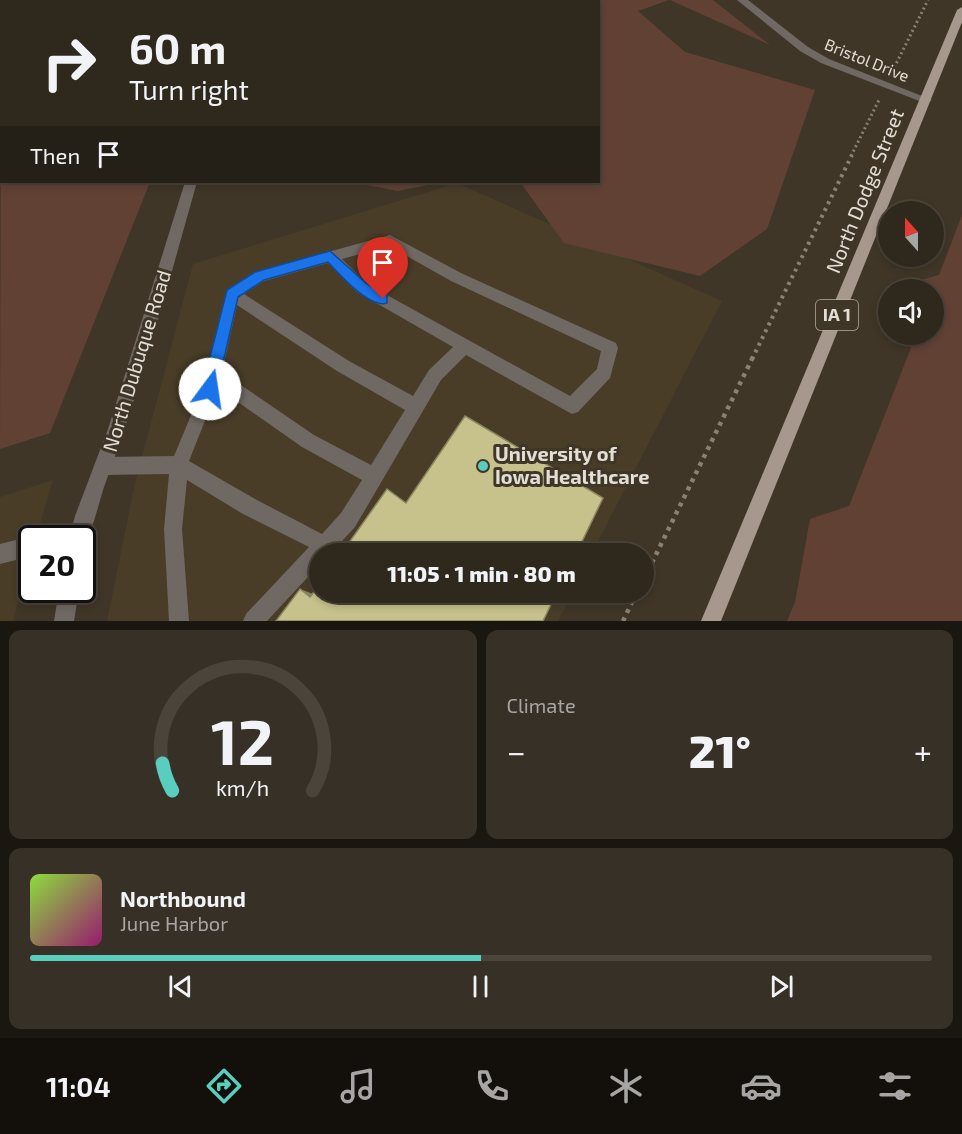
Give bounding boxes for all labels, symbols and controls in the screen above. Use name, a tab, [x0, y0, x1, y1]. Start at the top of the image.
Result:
text: 60 m	[129, 22, 226, 72]
icon: right	[30, 24, 108, 102]
street label: Bristol Drive	[822, 34, 912, 85]
text: Turn right	[129, 73, 249, 105]
street label: North Dodge Street	[820, 105, 908, 276]
icon: arrive	[92, 138, 125, 171]
text: Then	[30, 142, 80, 168]
north arrow	[878, 201, 944, 267]
map controls	[878, 201, 944, 345]
pin	[357, 237, 408, 299]
icon: arrive	[366, 246, 399, 279]
street label: North Dubuque Road	[97, 267, 175, 454]
button: sound	[878, 279, 944, 345]
road number: IA 1	[816, 300, 858, 330]
position arrow	[178, 357, 242, 421]
place label: University of Iowa Healthcare	[495, 441, 649, 488]
marker: University of Iowa Healthcare	[476, 459, 490, 473]
speed limit sign: 20	[18, 525, 96, 603]
text: 11:05 · 1 min · 80 m	[387, 560, 576, 586]
text: Climate	[507, 693, 576, 717]
text: 12	[211, 703, 274, 778]
text: 21°	[689, 723, 751, 777]
text: −	[507, 731, 526, 771]
text: +	[914, 731, 932, 771]
text: km/h	[216, 776, 269, 801]
text: Northbound	[120, 885, 246, 911]
text: June Harbor	[120, 911, 228, 935]
icon: previous	[164, 970, 197, 1003]
icon: pause	[464, 970, 497, 1003]
icon: next	[765, 970, 798, 1003]
icon: directions	[203, 1065, 245, 1107]
icon: music	[337, 1065, 379, 1107]
icon: phone	[471, 1065, 513, 1107]
icon: climate	[605, 1065, 647, 1107]
icon: car	[740, 1065, 782, 1107]
icon: filters	[874, 1065, 916, 1107]
text: 11:04	[46, 1070, 111, 1102]

